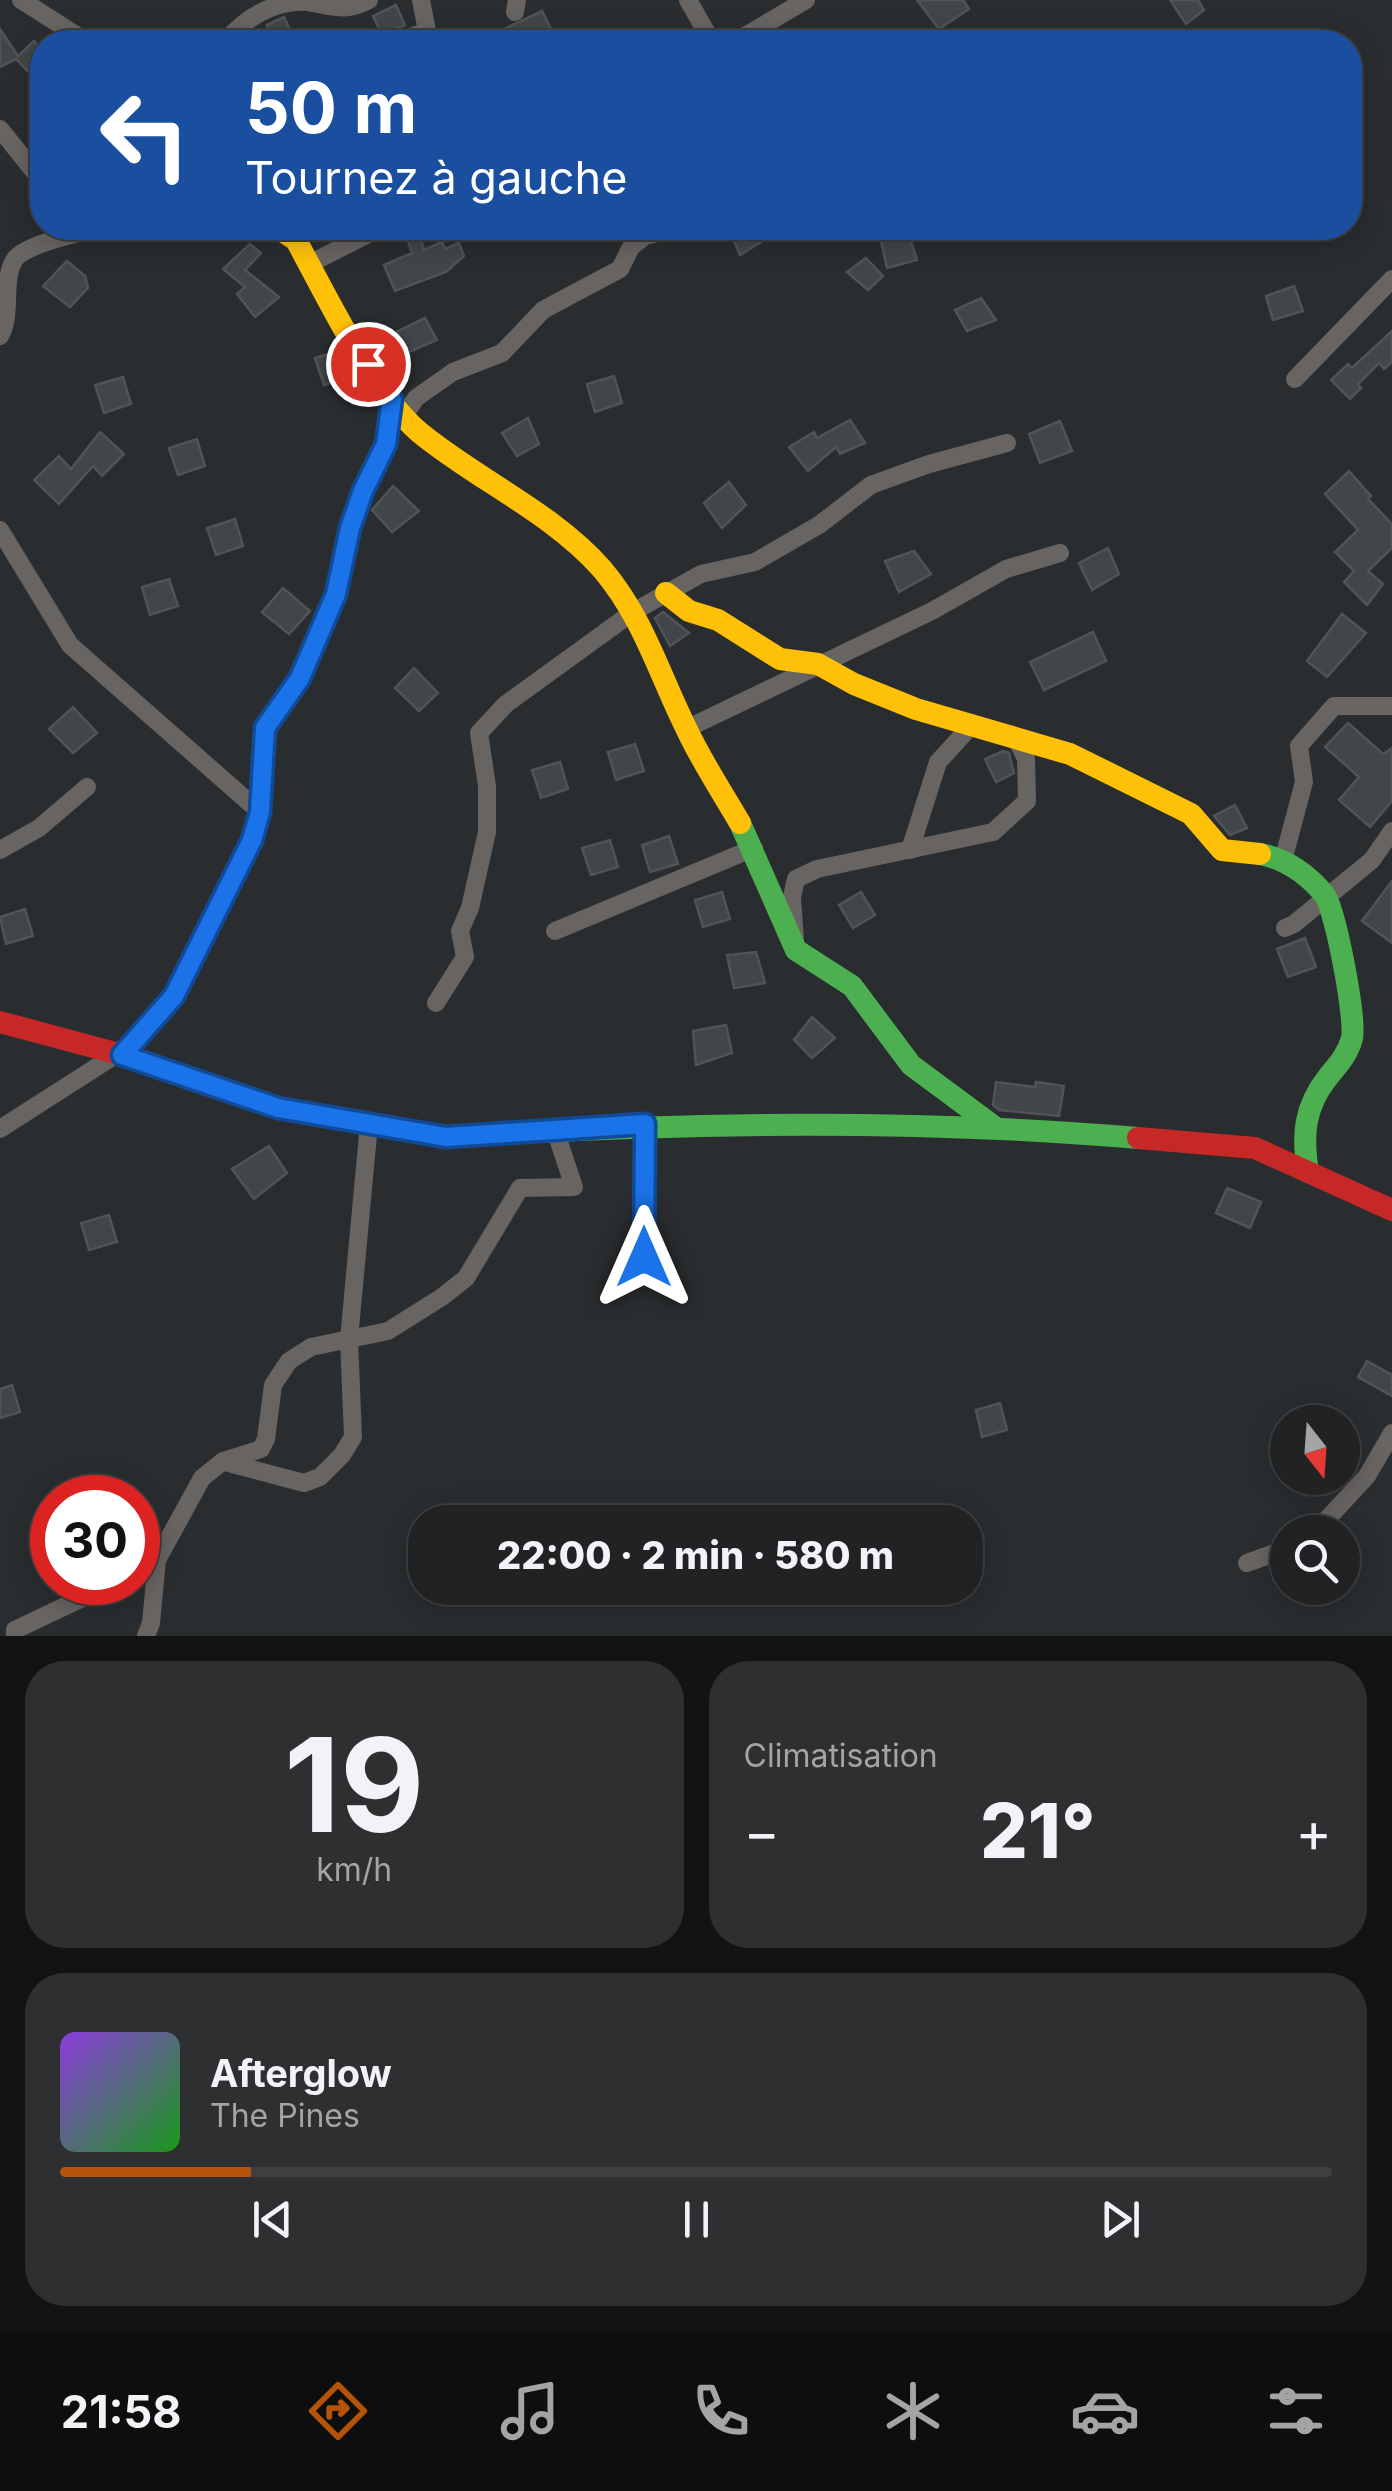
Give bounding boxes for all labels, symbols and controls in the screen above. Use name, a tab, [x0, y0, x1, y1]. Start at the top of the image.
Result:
text: 50 m	[245, 65, 417, 150]
icon: left	[80, 70, 210, 200]
text: Tournez à gauche	[245, 150, 627, 205]
pin	[326, 322, 411, 407]
icon: arrive	[341, 337, 396, 392]
position arrow	[592, 1205, 696, 1309]
north arrow	[1270, 1405, 1360, 1495]
map controls	[1270, 1405, 1360, 1605]
speed limit sign: 30	[30, 1475, 160, 1605]
button: search	[1270, 1515, 1360, 1605]
text: 22:00 · 2 min · 580 m	[497, 1532, 894, 1578]
text: 19	[284, 1706, 424, 1863]
text: Climatisation	[744, 1736, 938, 1775]
text: 21°	[980, 1785, 1096, 1876]
text: −	[744, 1799, 780, 1865]
text: +	[1296, 1799, 1332, 1865]
text: km/h	[316, 1850, 392, 1889]
text: Afterglow	[210, 2050, 392, 2096]
text: The Pines	[210, 2096, 360, 2135]
icon: previous	[245, 2192, 300, 2247]
icon: pause	[669, 2192, 724, 2247]
icon: next	[1093, 2192, 1148, 2247]
icon: directions	[303, 2376, 373, 2446]
icon: music	[495, 2376, 565, 2446]
icon: phone	[686, 2376, 756, 2446]
icon: climate	[878, 2376, 948, 2446]
icon: car	[1070, 2376, 1140, 2446]
icon: filters	[1261, 2376, 1331, 2446]
text: 21:58	[61, 2384, 182, 2439]

